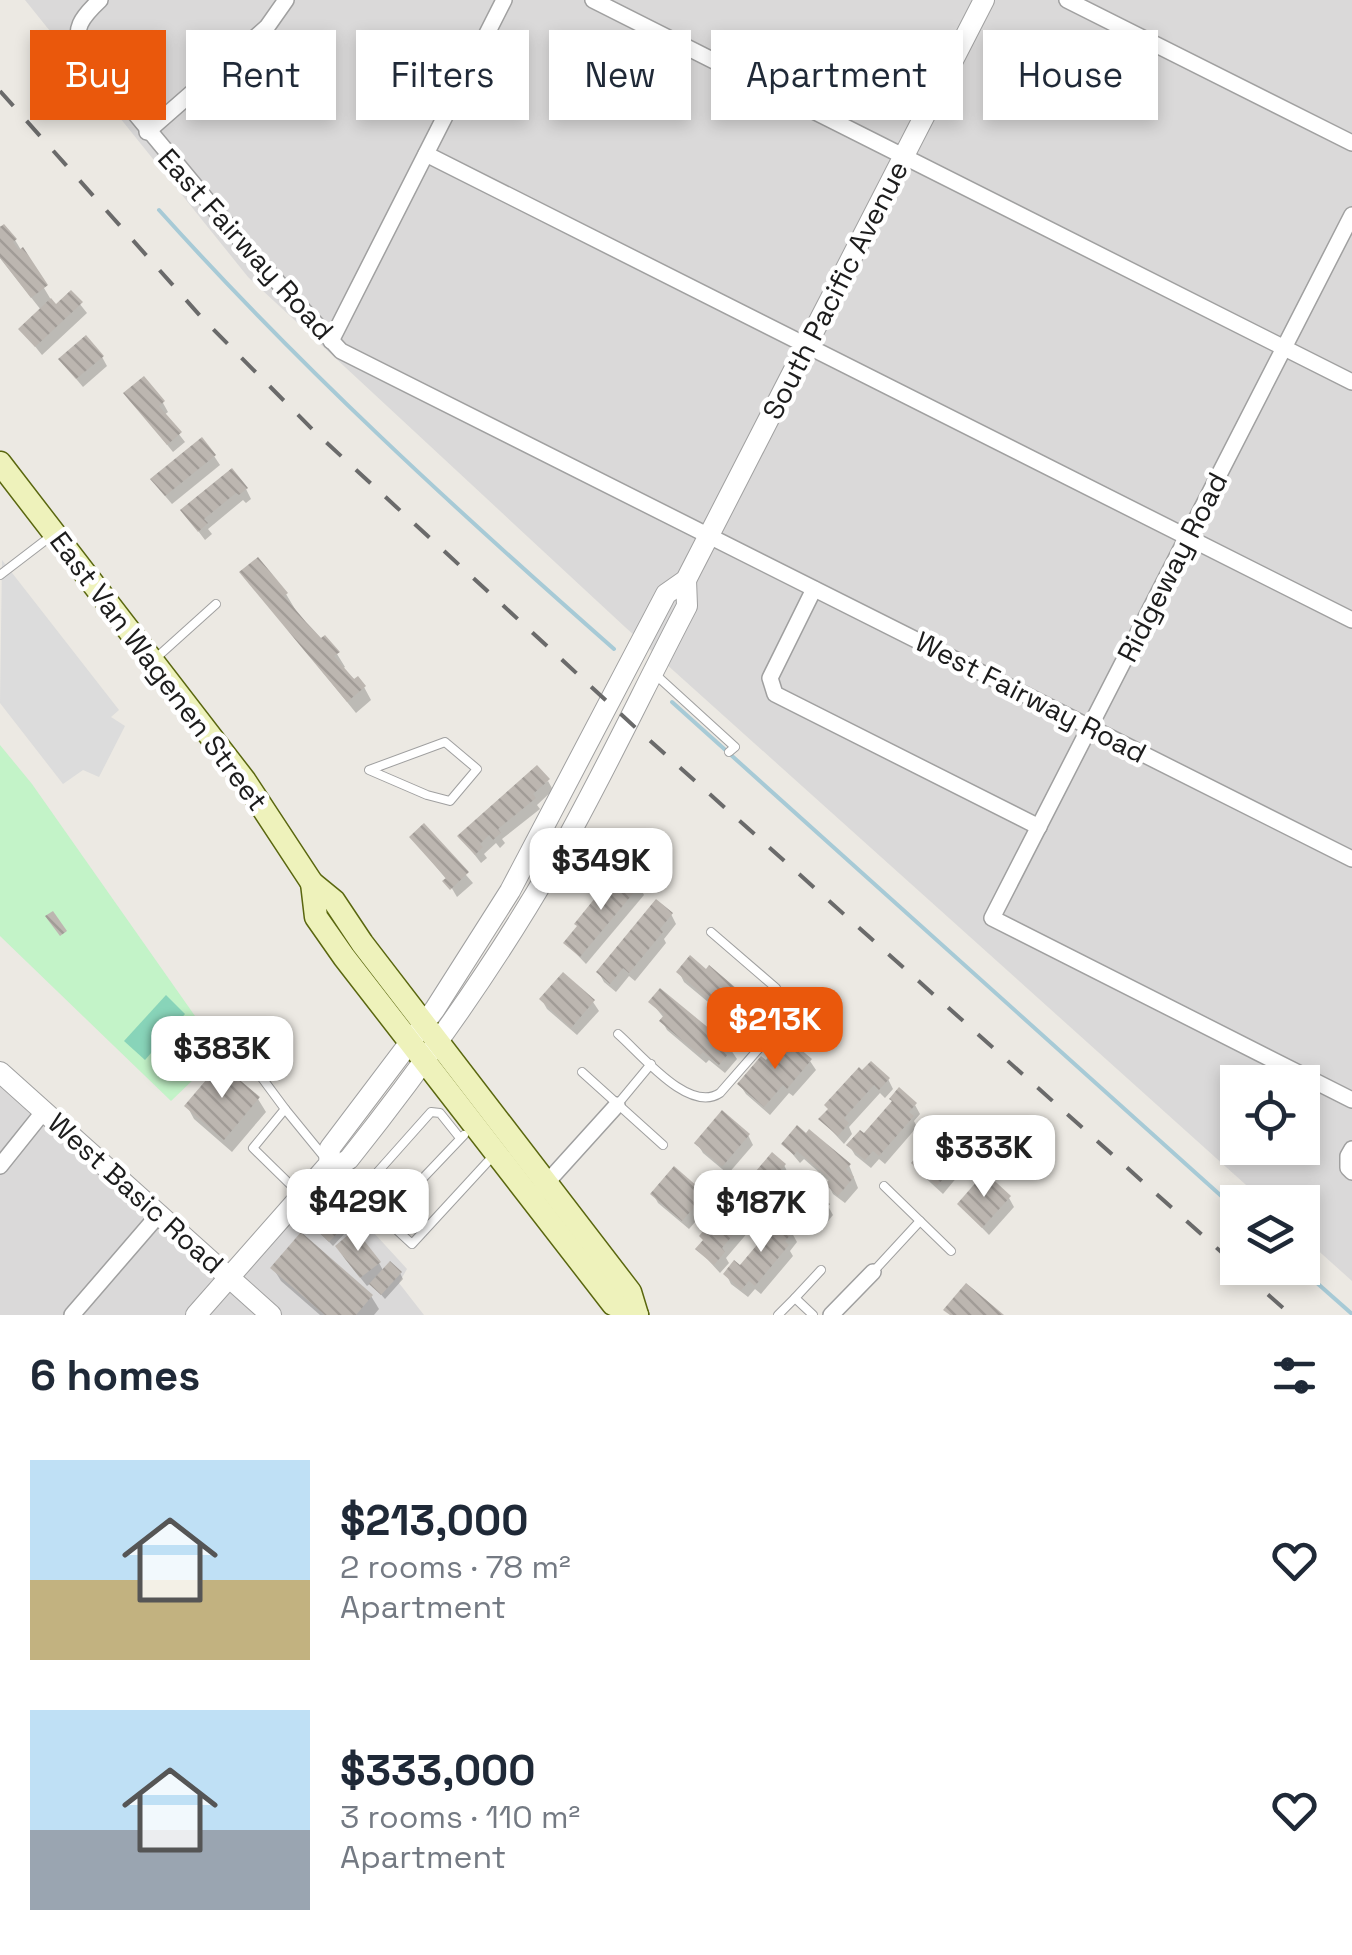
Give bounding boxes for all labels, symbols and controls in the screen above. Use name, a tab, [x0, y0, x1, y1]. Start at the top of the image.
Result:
chip: Buy	[30, 30, 166, 120]
chip: Rent	[186, 30, 336, 120]
chip: Filters	[356, 30, 529, 120]
chip: New	[549, 30, 691, 120]
chip: Apartment	[711, 30, 963, 120]
chip: House	[983, 30, 1158, 120]
street label: East Fairway Road	[150, 141, 342, 347]
street label: South Pacific Avenue	[754, 155, 916, 425]
street label: Ridgeway Road	[1109, 466, 1235, 668]
street label: East Van Wagenen Street	[42, 524, 276, 818]
street label: West Fairway Road	[909, 623, 1153, 771]
pin: $349K	[531, 828, 671, 913]
text: $349K	[551, 840, 651, 880]
pin: $213K	[705, 987, 845, 1072]
text: $213K	[729, 999, 821, 1039]
pin: $383K	[152, 1016, 292, 1101]
text: $383K	[173, 1028, 271, 1068]
map controls	[1220, 1065, 1320, 1285]
button: locate	[1220, 1065, 1320, 1165]
street label: West Basic Road	[41, 1105, 231, 1281]
pin: $333K	[914, 1115, 1054, 1200]
text: $333K	[935, 1127, 1033, 1167]
pin: $429K	[288, 1169, 428, 1254]
pin: $187K	[691, 1170, 831, 1255]
text: $429K	[309, 1181, 407, 1221]
text: $187K	[716, 1182, 806, 1222]
button: layers	[1220, 1185, 1320, 1285]
icon: filters	[1267, 1348, 1322, 1403]
text: 6 homes	[30, 1349, 200, 1402]
text: $213,000	[340, 1494, 528, 1547]
icon: home	[110, 1500, 230, 1620]
icon: heart	[1267, 1533, 1322, 1588]
text: 2 rooms · 78 m²	[340, 1547, 571, 1587]
text: Apartment	[340, 1587, 506, 1627]
text: $333,000	[340, 1744, 536, 1797]
icon: home	[110, 1750, 230, 1870]
icon: heart	[1267, 1783, 1322, 1838]
text: 3 rooms · 110 m²	[340, 1797, 580, 1837]
text: Apartment	[340, 1837, 506, 1877]

